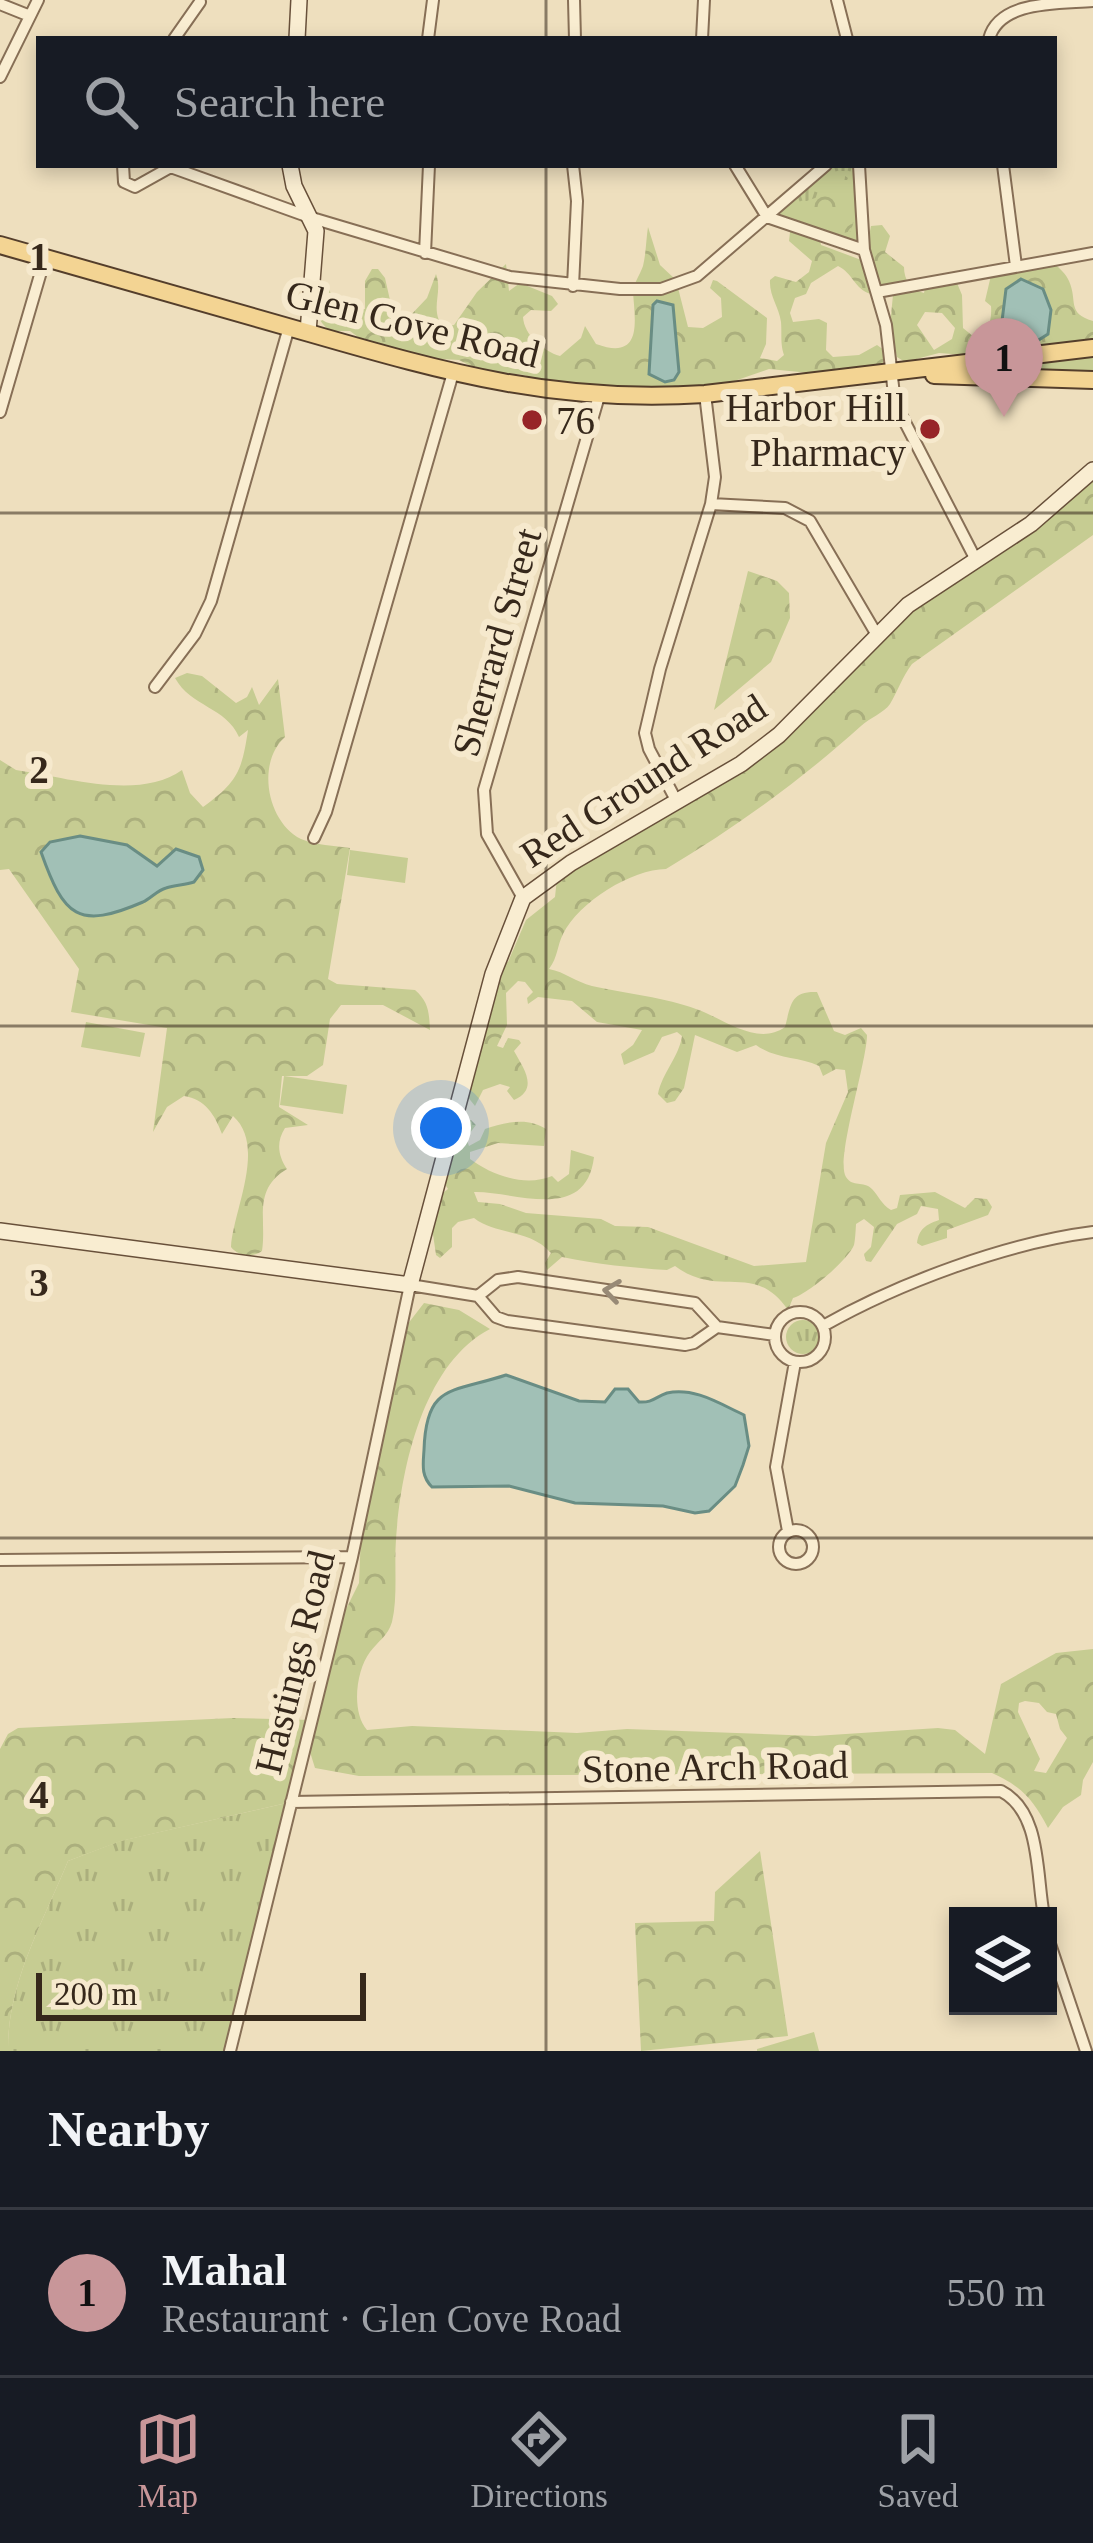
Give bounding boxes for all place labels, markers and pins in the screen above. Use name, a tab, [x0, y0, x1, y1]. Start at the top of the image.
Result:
pin: 1	[965, 318, 1043, 417]
place label: Harbor Hill Pharmacy	[725, 386, 906, 475]
place label: 76	[556, 399, 595, 442]
marker: 76	[519, 407, 545, 433]
marker: Harbor Hill Pharmacy	[917, 416, 943, 442]

